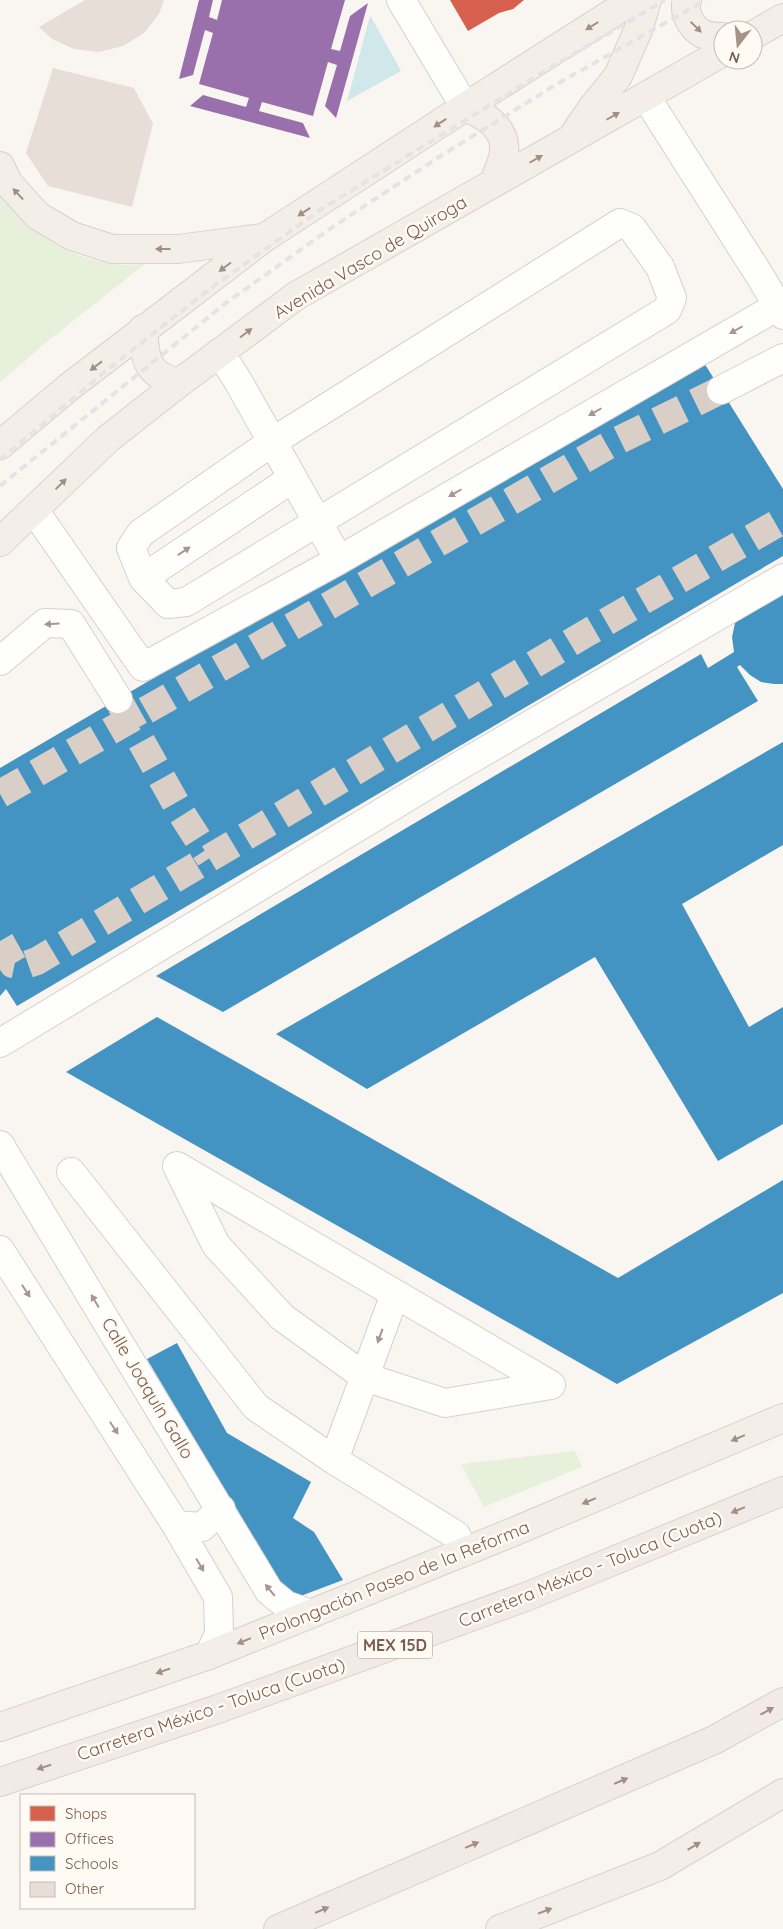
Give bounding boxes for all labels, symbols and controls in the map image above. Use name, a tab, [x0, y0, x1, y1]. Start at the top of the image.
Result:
north arrow	[713, 20, 763, 70]
one-way arrow	[585, 21, 598, 31]
one-way arrow	[689, 21, 701, 33]
text: N	[727, 47, 742, 68]
one-way arrow	[605, 112, 620, 120]
one-way arrow	[433, 118, 447, 127]
one-way arrow	[529, 155, 542, 164]
one-way arrow	[12, 189, 24, 201]
street label: Avenida Vasco de Quiroga	[269, 190, 471, 324]
one-way arrow	[297, 207, 311, 216]
one-way arrow	[155, 245, 171, 253]
one-way arrow	[219, 262, 232, 273]
one-way arrow	[729, 326, 742, 335]
one-way arrow	[239, 328, 253, 338]
one-way arrow	[90, 361, 103, 372]
one-way arrow	[589, 407, 602, 416]
one-way arrow	[54, 478, 66, 490]
one-way arrow	[448, 488, 461, 497]
one-way arrow	[177, 546, 191, 556]
one-way arrow	[43, 621, 59, 629]
one-way arrow	[22, 1284, 31, 1297]
one-way arrow	[91, 1295, 100, 1308]
street label: Calle Joaquín Gallo	[97, 1313, 199, 1463]
one-way arrow	[376, 1328, 383, 1343]
one-way arrow	[109, 1421, 118, 1434]
one-way arrow	[731, 1435, 746, 1442]
one-way arrow	[581, 1497, 596, 1505]
street label: Carretera México - Toluca (Cuota)	[455, 1506, 725, 1632]
one-way arrow	[730, 1506, 745, 1514]
street label: Prolongación Paseo de la Reforma	[255, 1515, 533, 1645]
one-way arrow	[195, 1559, 204, 1572]
one-way arrow	[265, 1583, 276, 1596]
road number: MEX 15D	[358, 1632, 432, 1658]
one-way arrow	[236, 1638, 251, 1646]
street label: Carretera México - Toluca (Cuota)	[74, 1652, 348, 1766]
one-way arrow	[155, 1667, 170, 1675]
one-way arrow	[760, 1707, 775, 1715]
one-way arrow	[37, 1764, 52, 1771]
one-way arrow	[614, 1776, 628, 1784]
legend	[20, 1794, 195, 1909]
text: Shops	[65, 1804, 107, 1823]
text: Offices	[65, 1829, 114, 1848]
one-way arrow	[464, 1841, 479, 1849]
one-way arrow	[686, 1842, 701, 1850]
text: Schools	[65, 1854, 118, 1873]
text: Other	[65, 1879, 105, 1898]
one-way arrow	[315, 1905, 329, 1913]
one-way arrow	[538, 1907, 553, 1914]

